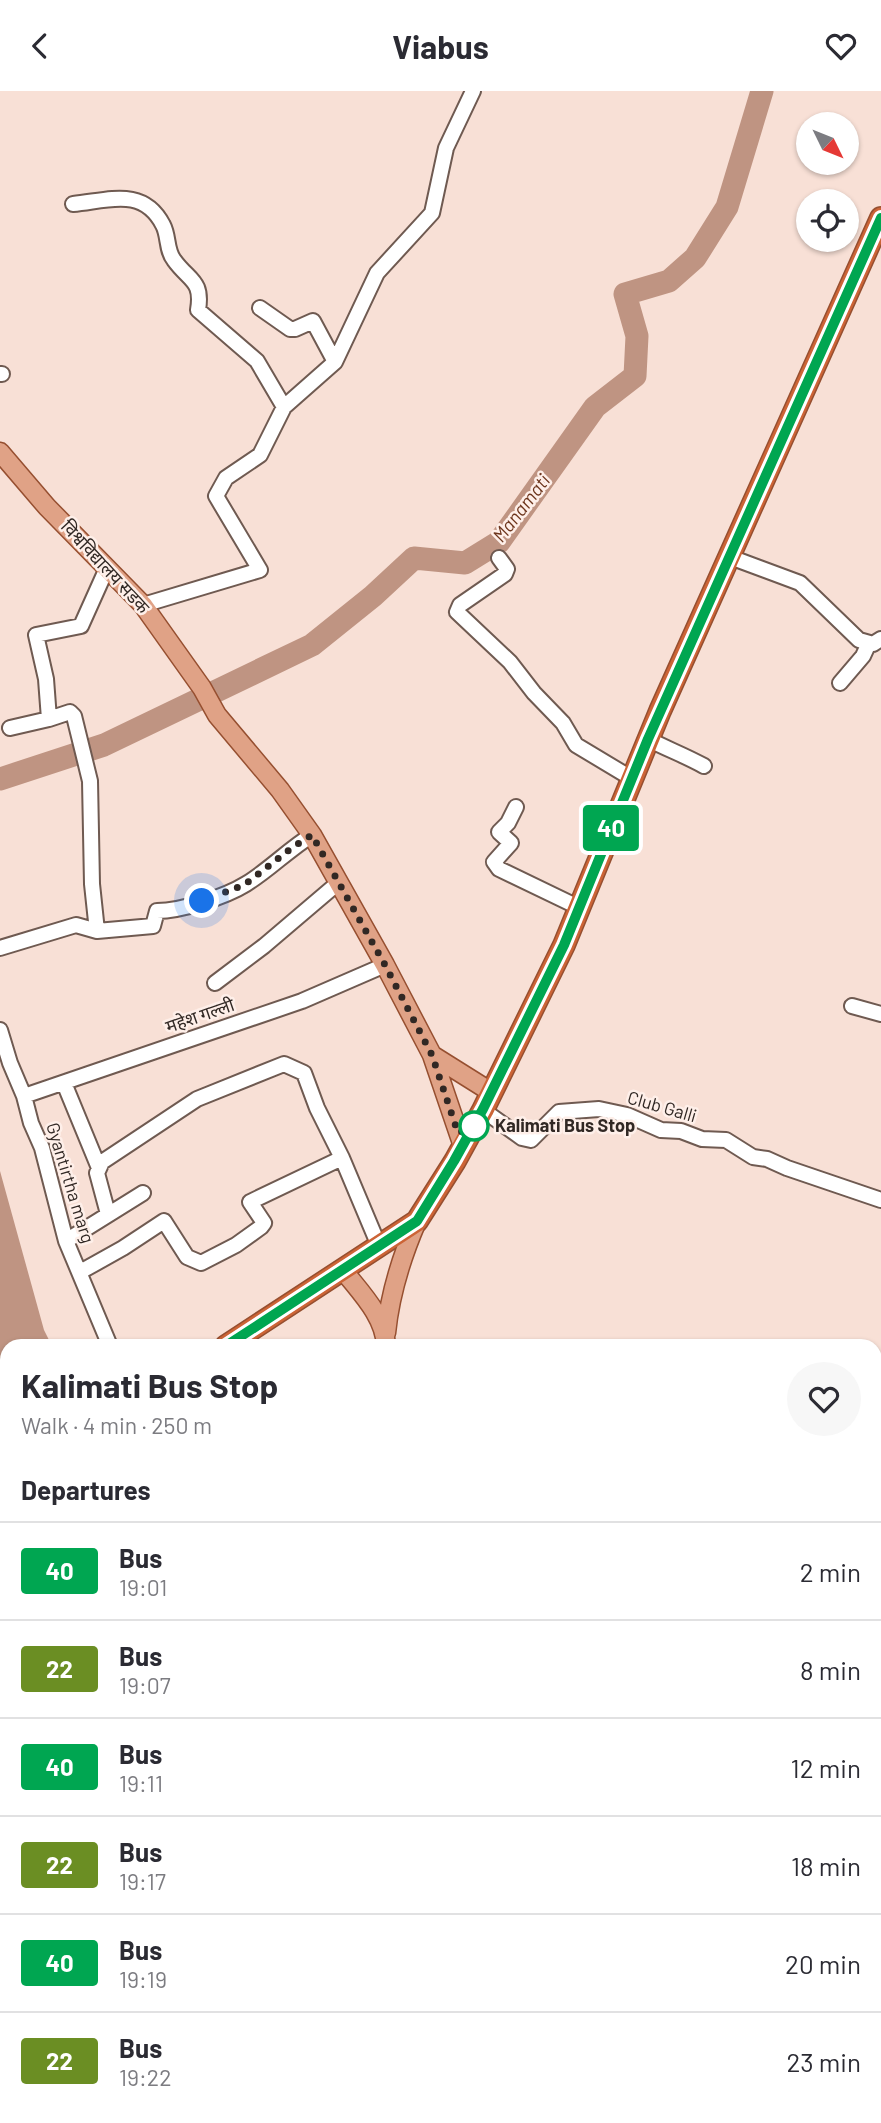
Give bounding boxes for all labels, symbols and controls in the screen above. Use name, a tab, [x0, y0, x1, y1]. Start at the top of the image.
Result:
icon: back	[21, 27, 59, 65]
text: Viabus	[392, 27, 489, 65]
icon: heart	[822, 27, 860, 65]
north arrow	[796, 112, 859, 175]
map controls	[796, 112, 859, 252]
button: locate	[796, 189, 859, 252]
water label: Manamati	[487, 469, 554, 546]
street label: विश्वविद्यालय सडक	[57, 515, 155, 618]
line badge: 40	[580, 805, 642, 851]
text: 40	[597, 813, 625, 842]
your location	[184, 883, 219, 918]
street label: महेश गल्ली	[162, 993, 237, 1037]
street label: Club Galli	[625, 1086, 699, 1126]
marker: Kalimati Bus Stop	[459, 1111, 489, 1141]
place label: Kalimati Bus Stop	[495, 1114, 635, 1136]
street label: Gyantirtha marg	[42, 1120, 100, 1246]
button: heart	[787, 1362, 861, 1436]
text: Kalimati Bus Stop	[21, 1365, 278, 1405]
text: Walk · 4 min · 250 m	[21, 1411, 212, 1439]
text: Departures	[21, 1474, 151, 1505]
text: Bus	[119, 1542, 162, 1573]
text: 40	[45, 1556, 74, 1585]
text: 2 min	[800, 1556, 861, 1587]
text: 19:01	[119, 1573, 167, 1601]
text: Bus	[119, 1640, 162, 1671]
text: 22	[46, 1654, 73, 1683]
text: 8 min	[800, 1654, 861, 1685]
text: 19:07	[119, 1671, 171, 1699]
text: Bus	[119, 1738, 162, 1769]
text: 40	[45, 1752, 74, 1781]
text: 12 min	[791, 1752, 861, 1783]
text: 19:11	[119, 1769, 163, 1797]
text: Bus	[119, 1836, 162, 1867]
text: 22	[46, 1850, 73, 1879]
text: 18 min	[791, 1850, 861, 1881]
text: 19:17	[119, 1867, 166, 1895]
text: Bus	[119, 1934, 162, 1965]
text: 40	[45, 1948, 74, 1977]
text: 20 min	[785, 1948, 861, 1979]
text: 19:19	[119, 1965, 167, 1993]
text: Bus	[119, 2032, 162, 2063]
text: 22	[46, 2046, 73, 2075]
text: 23 min	[786, 2046, 861, 2077]
text: 19:22	[119, 2063, 172, 2091]

